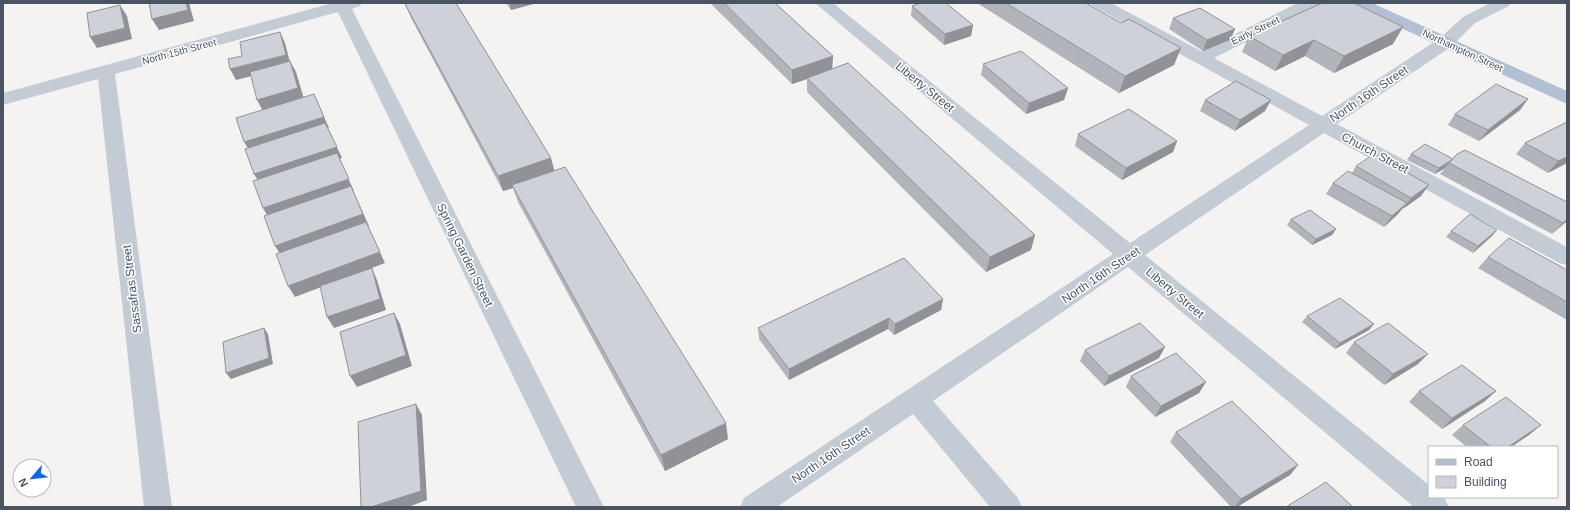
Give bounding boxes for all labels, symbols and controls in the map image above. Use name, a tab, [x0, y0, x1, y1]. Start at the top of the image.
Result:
street label: Early Street	[1229, 14, 1281, 47]
street label: Northampton Street	[1421, 27, 1505, 74]
street label: North 15th Street	[141, 36, 218, 67]
street label: Liberty Street	[893, 59, 958, 115]
street label: North 16th Street	[1327, 62, 1411, 125]
street label: Church Street	[1339, 129, 1412, 177]
street label: Spring Garden Street	[434, 201, 496, 310]
street label: Sassafras Street	[120, 243, 144, 334]
street label: North 16th Street	[1059, 243, 1143, 306]
street label: Liberty Street	[1143, 265, 1207, 322]
street label: North 16th Street	[789, 423, 873, 486]
legend	[1428, 446, 1558, 498]
text: Road	[1464, 455, 1493, 469]
north arrow	[12, 458, 52, 498]
text: Building	[1464, 475, 1507, 489]
text: N	[16, 476, 30, 489]

